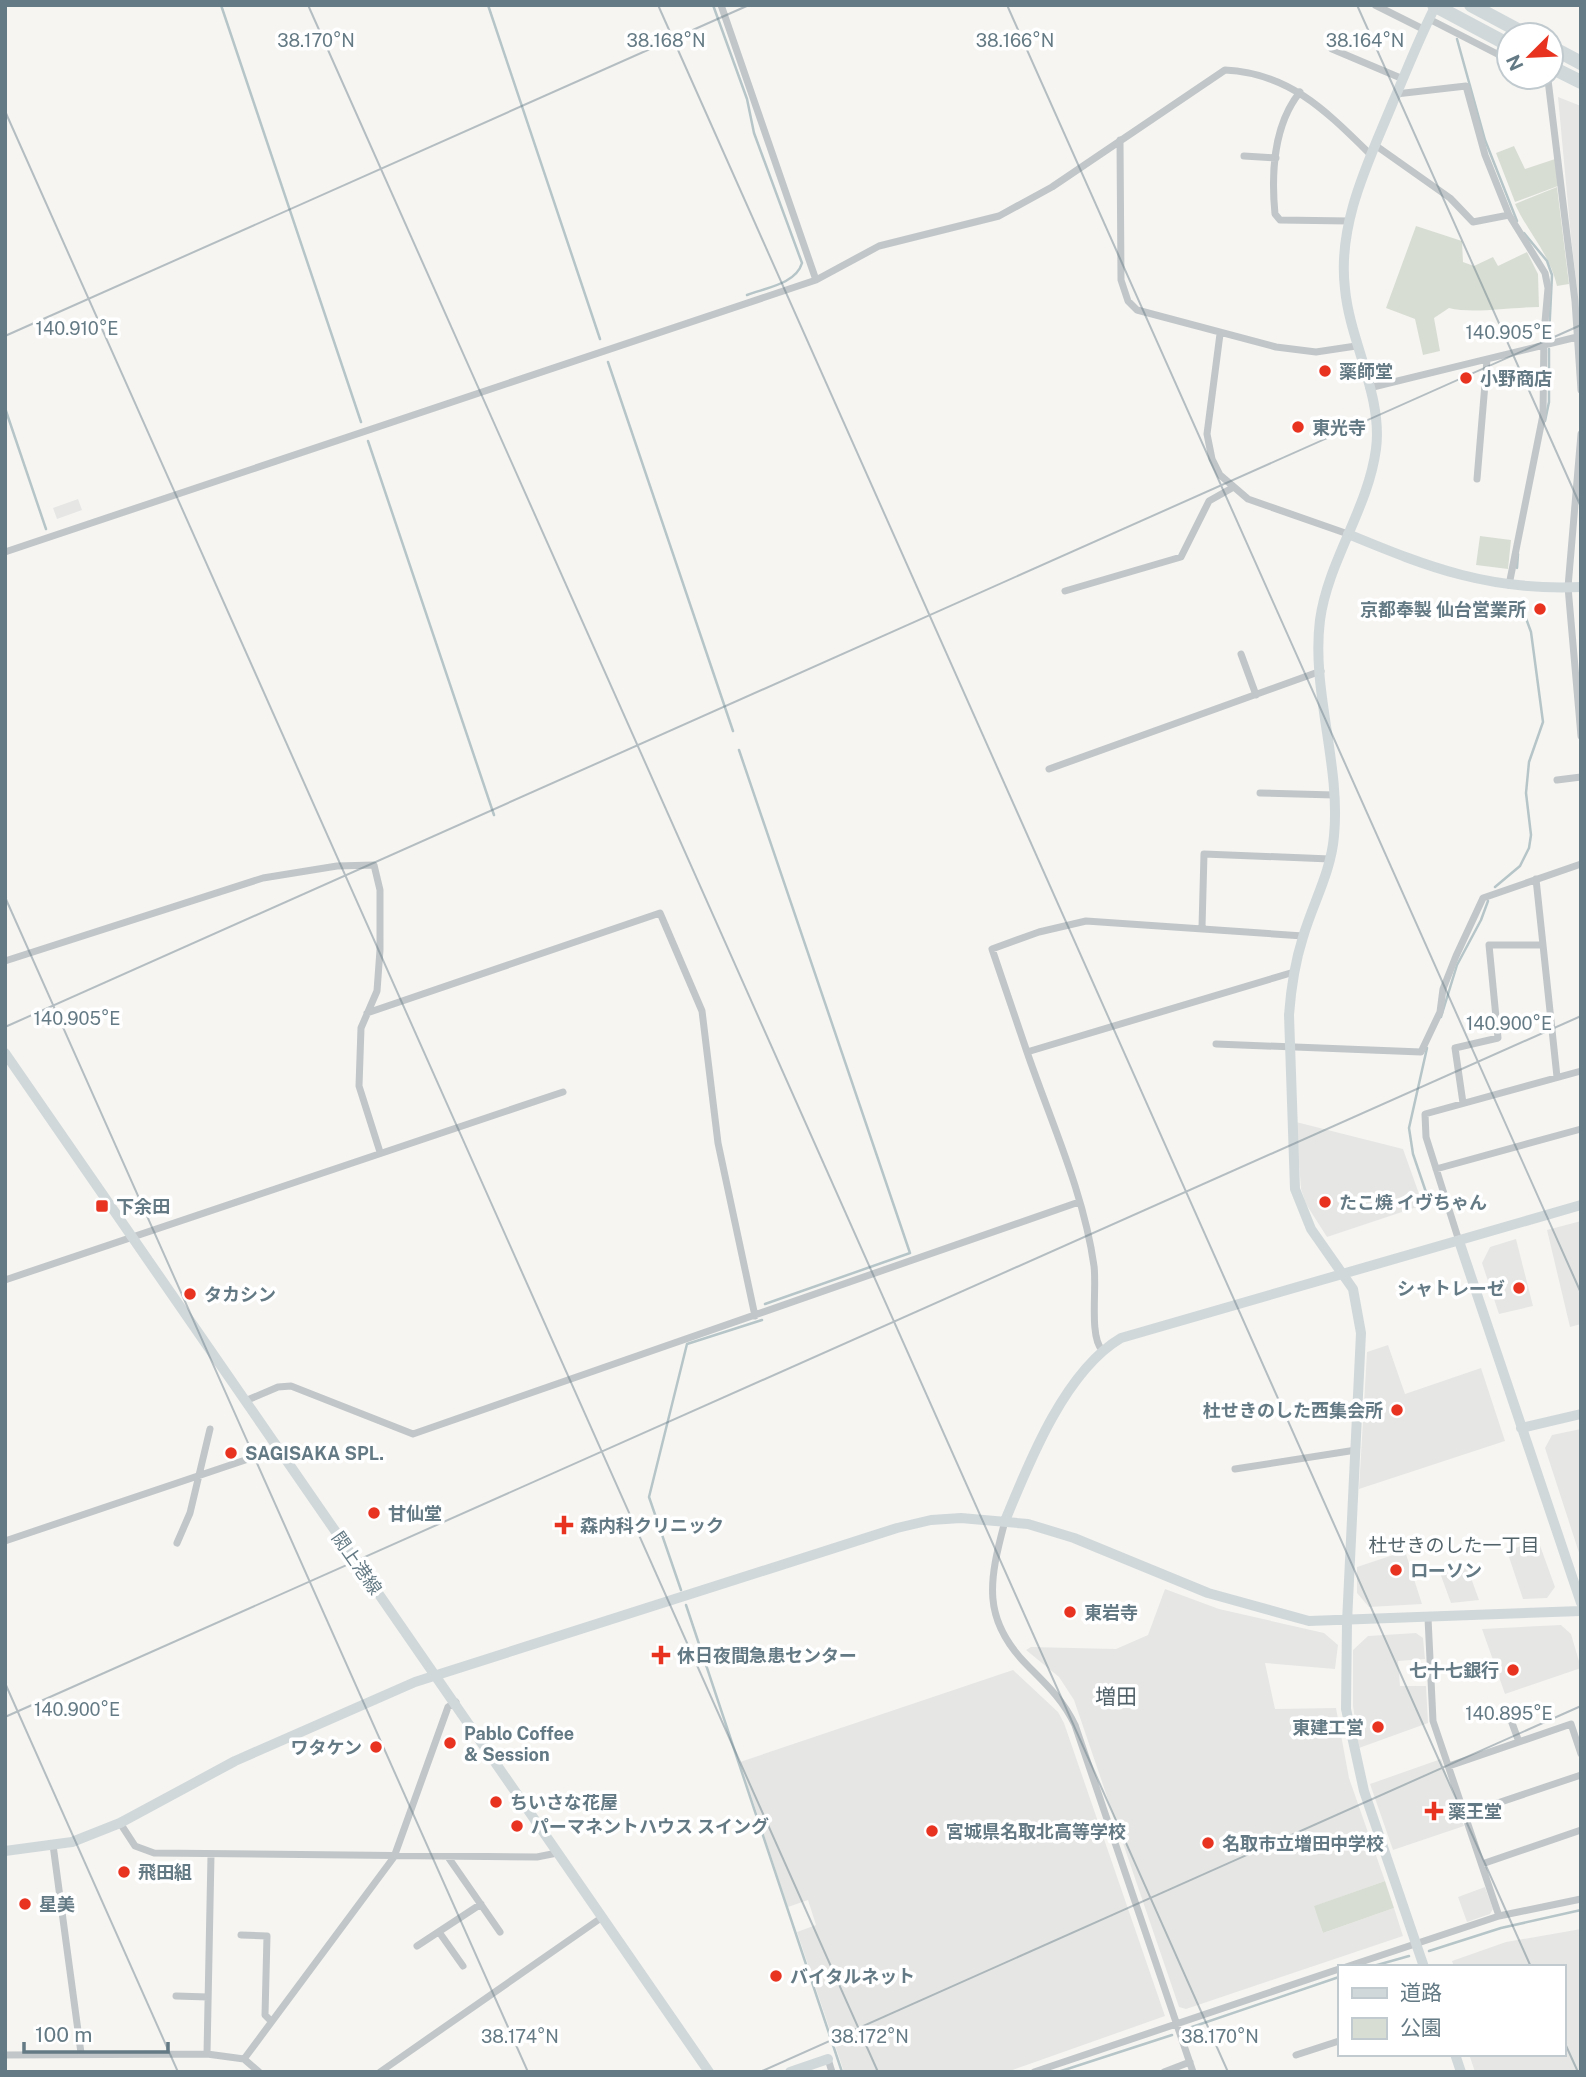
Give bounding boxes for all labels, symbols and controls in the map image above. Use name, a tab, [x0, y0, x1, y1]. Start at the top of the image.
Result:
north arrow	[1495, 21, 1565, 91]
text: 38.170°N	[277, 30, 355, 51]
text: 38.168°N	[627, 30, 705, 51]
text: 38.166°N	[976, 30, 1054, 51]
text: 38.164°N	[1326, 30, 1404, 51]
text: N	[1501, 52, 1528, 74]
text: 140.910°E	[36, 318, 118, 339]
text: 140.905°E	[1466, 322, 1552, 343]
place label: 薬師堂	[1339, 361, 1393, 382]
marker: 薬師堂	[1317, 363, 1333, 379]
place label: 小野商店	[1480, 368, 1552, 389]
marker: 小野商店	[1458, 370, 1474, 386]
place label: 東光寺	[1312, 417, 1366, 438]
marker: 東光寺	[1290, 419, 1306, 435]
place label: 京都奉製 仙台営業所	[1360, 599, 1526, 620]
marker: 京都奉製 仙台営業所	[1532, 601, 1548, 617]
text: 140.905°E	[34, 1008, 120, 1029]
text: 140.900°E	[1466, 1013, 1552, 1034]
place label: たこ焼 イヴちゃん	[1339, 1192, 1487, 1213]
marker: たこ焼 イヴちゃん	[1317, 1194, 1333, 1210]
place label: 下余田	[116, 1196, 170, 1217]
marker: 下余田	[94, 1198, 110, 1214]
place label: シャトレーゼ	[1397, 1278, 1505, 1299]
marker: シャトレーゼ	[1511, 1280, 1527, 1296]
place label: タカシン	[204, 1284, 276, 1305]
marker: タカシン	[182, 1286, 198, 1302]
place label: 杜せきのした西集会所	[1203, 1400, 1383, 1421]
marker: 杜せきのした西集会所	[1389, 1402, 1405, 1418]
place label: SAGISAKA SPL.	[245, 1443, 384, 1464]
marker: SAGISAKA SPL.	[223, 1445, 239, 1461]
place label: 甘仙堂	[388, 1503, 442, 1524]
marker: 甘仙堂	[366, 1505, 382, 1521]
marker: 森内科クリニック	[554, 1515, 574, 1535]
place label: 森内科クリニック	[580, 1515, 724, 1536]
street label: 閖上港線	[328, 1527, 386, 1599]
district label: 杜せきのした一丁目	[1368, 1534, 1540, 1556]
place label: ローソン	[1410, 1560, 1482, 1581]
marker: ローソン	[1388, 1562, 1404, 1578]
place label: 東岩寺	[1084, 1602, 1138, 1623]
marker: 東岩寺	[1062, 1604, 1078, 1620]
marker: 休日夜間急患センター	[651, 1645, 671, 1665]
place label: 休日夜間急患センター	[677, 1645, 857, 1666]
place label: 七十七銀行	[1409, 1660, 1499, 1681]
marker: 七十七銀行	[1505, 1662, 1521, 1678]
district label: 増田	[1095, 1684, 1137, 1709]
text: 140.900°E	[34, 1699, 120, 1720]
text: 140.895°E	[1465, 1703, 1553, 1724]
place label: 東建工営	[1292, 1717, 1364, 1738]
marker: 東建工営	[1370, 1719, 1386, 1735]
place label: Pablo Coffee & Session	[464, 1723, 574, 1765]
marker: Pablo Coffee & Session	[442, 1735, 458, 1751]
place label: ワタケン	[291, 1737, 362, 1758]
marker: ワタケン	[368, 1739, 384, 1755]
place label: ちいさな花屋	[510, 1792, 618, 1813]
marker: ちいさな花屋	[488, 1794, 504, 1810]
place label: 薬王堂	[1448, 1801, 1502, 1822]
marker: 薬王堂	[1426, 1803, 1442, 1819]
place label: パーマネントハウス スイング	[531, 1816, 769, 1837]
marker: パーマネントハウス スイング	[509, 1818, 525, 1834]
place label: 宮城県名取北高等学校	[946, 1821, 1126, 1842]
marker: 宮城県名取北高等学校	[924, 1823, 940, 1839]
place label: 名取市立増田中学校	[1222, 1833, 1384, 1854]
marker: 名取市立増田中学校	[1200, 1835, 1216, 1851]
place label: 飛田組	[138, 1862, 192, 1883]
marker: 飛田組	[116, 1864, 132, 1880]
place label: 星美	[39, 1894, 75, 1915]
marker: 星美	[17, 1896, 33, 1912]
legend	[1338, 1965, 1565, 2056]
place label: バイタルネット	[790, 1966, 915, 1987]
marker: バイタルネット	[768, 1968, 784, 1984]
text: 道路	[1400, 1980, 1442, 2005]
scale bar	[24, 2010, 168, 2054]
text: 公園	[1400, 2015, 1442, 2040]
text: 100 m	[35, 2022, 92, 2047]
text: 38.174°N	[481, 2026, 559, 2047]
text: 38.172°N	[831, 2026, 909, 2047]
text: 38.170°N	[1181, 2026, 1259, 2047]

